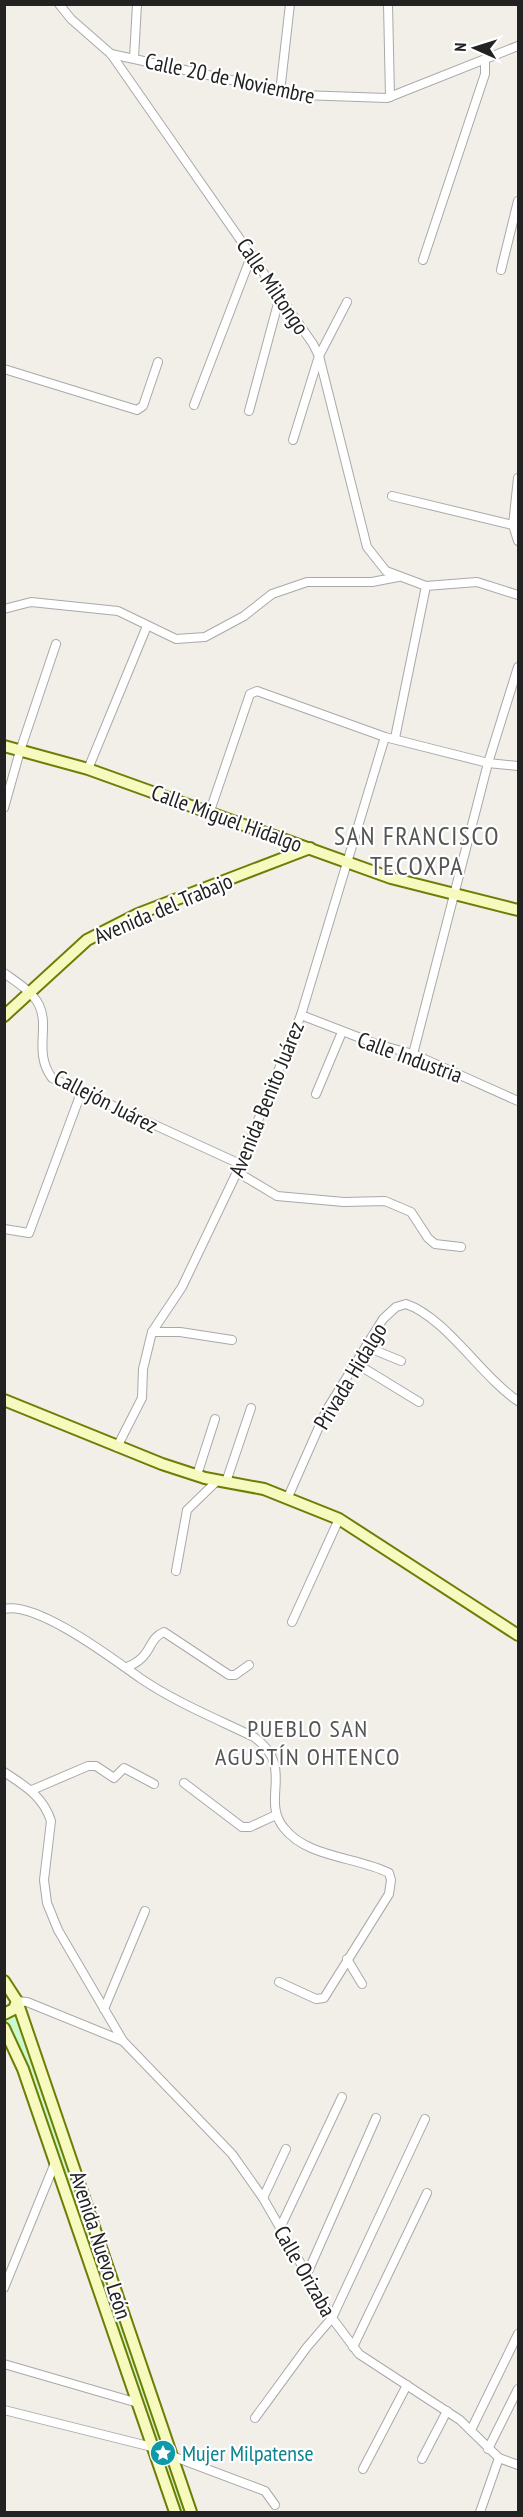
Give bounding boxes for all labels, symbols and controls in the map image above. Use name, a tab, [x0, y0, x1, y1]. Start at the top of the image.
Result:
north arrow	[445, 18, 505, 78]
text: N	[450, 42, 470, 52]
street label: Calle 20 de Noviembre	[143, 46, 317, 110]
street label: Calle Miltongo	[230, 232, 316, 340]
street label: Calle Miguel Hidalgo	[148, 778, 306, 858]
district label: SAN FRANCISCO TECOXPA	[334, 819, 500, 882]
street label: Avenida del Trabajo	[89, 866, 237, 950]
street label: Avenida Benito Juárez	[222, 1017, 310, 1181]
street label: Calle Industria	[354, 1025, 466, 1089]
street label: Callejón Juárez	[49, 1063, 163, 1139]
street label: Privada Hidalgo	[307, 1318, 393, 1434]
district label: PUEBLO SAN AGUSTÍN OHTENCO	[215, 1713, 401, 1772]
street label: Avenida Nuevo León	[64, 2168, 138, 2322]
street label: Calle Orizaba	[268, 2220, 342, 2322]
place icon: Mujer Milpatense	[148, 2438, 178, 2468]
place label: Mujer Milpatense	[182, 2439, 314, 2467]

